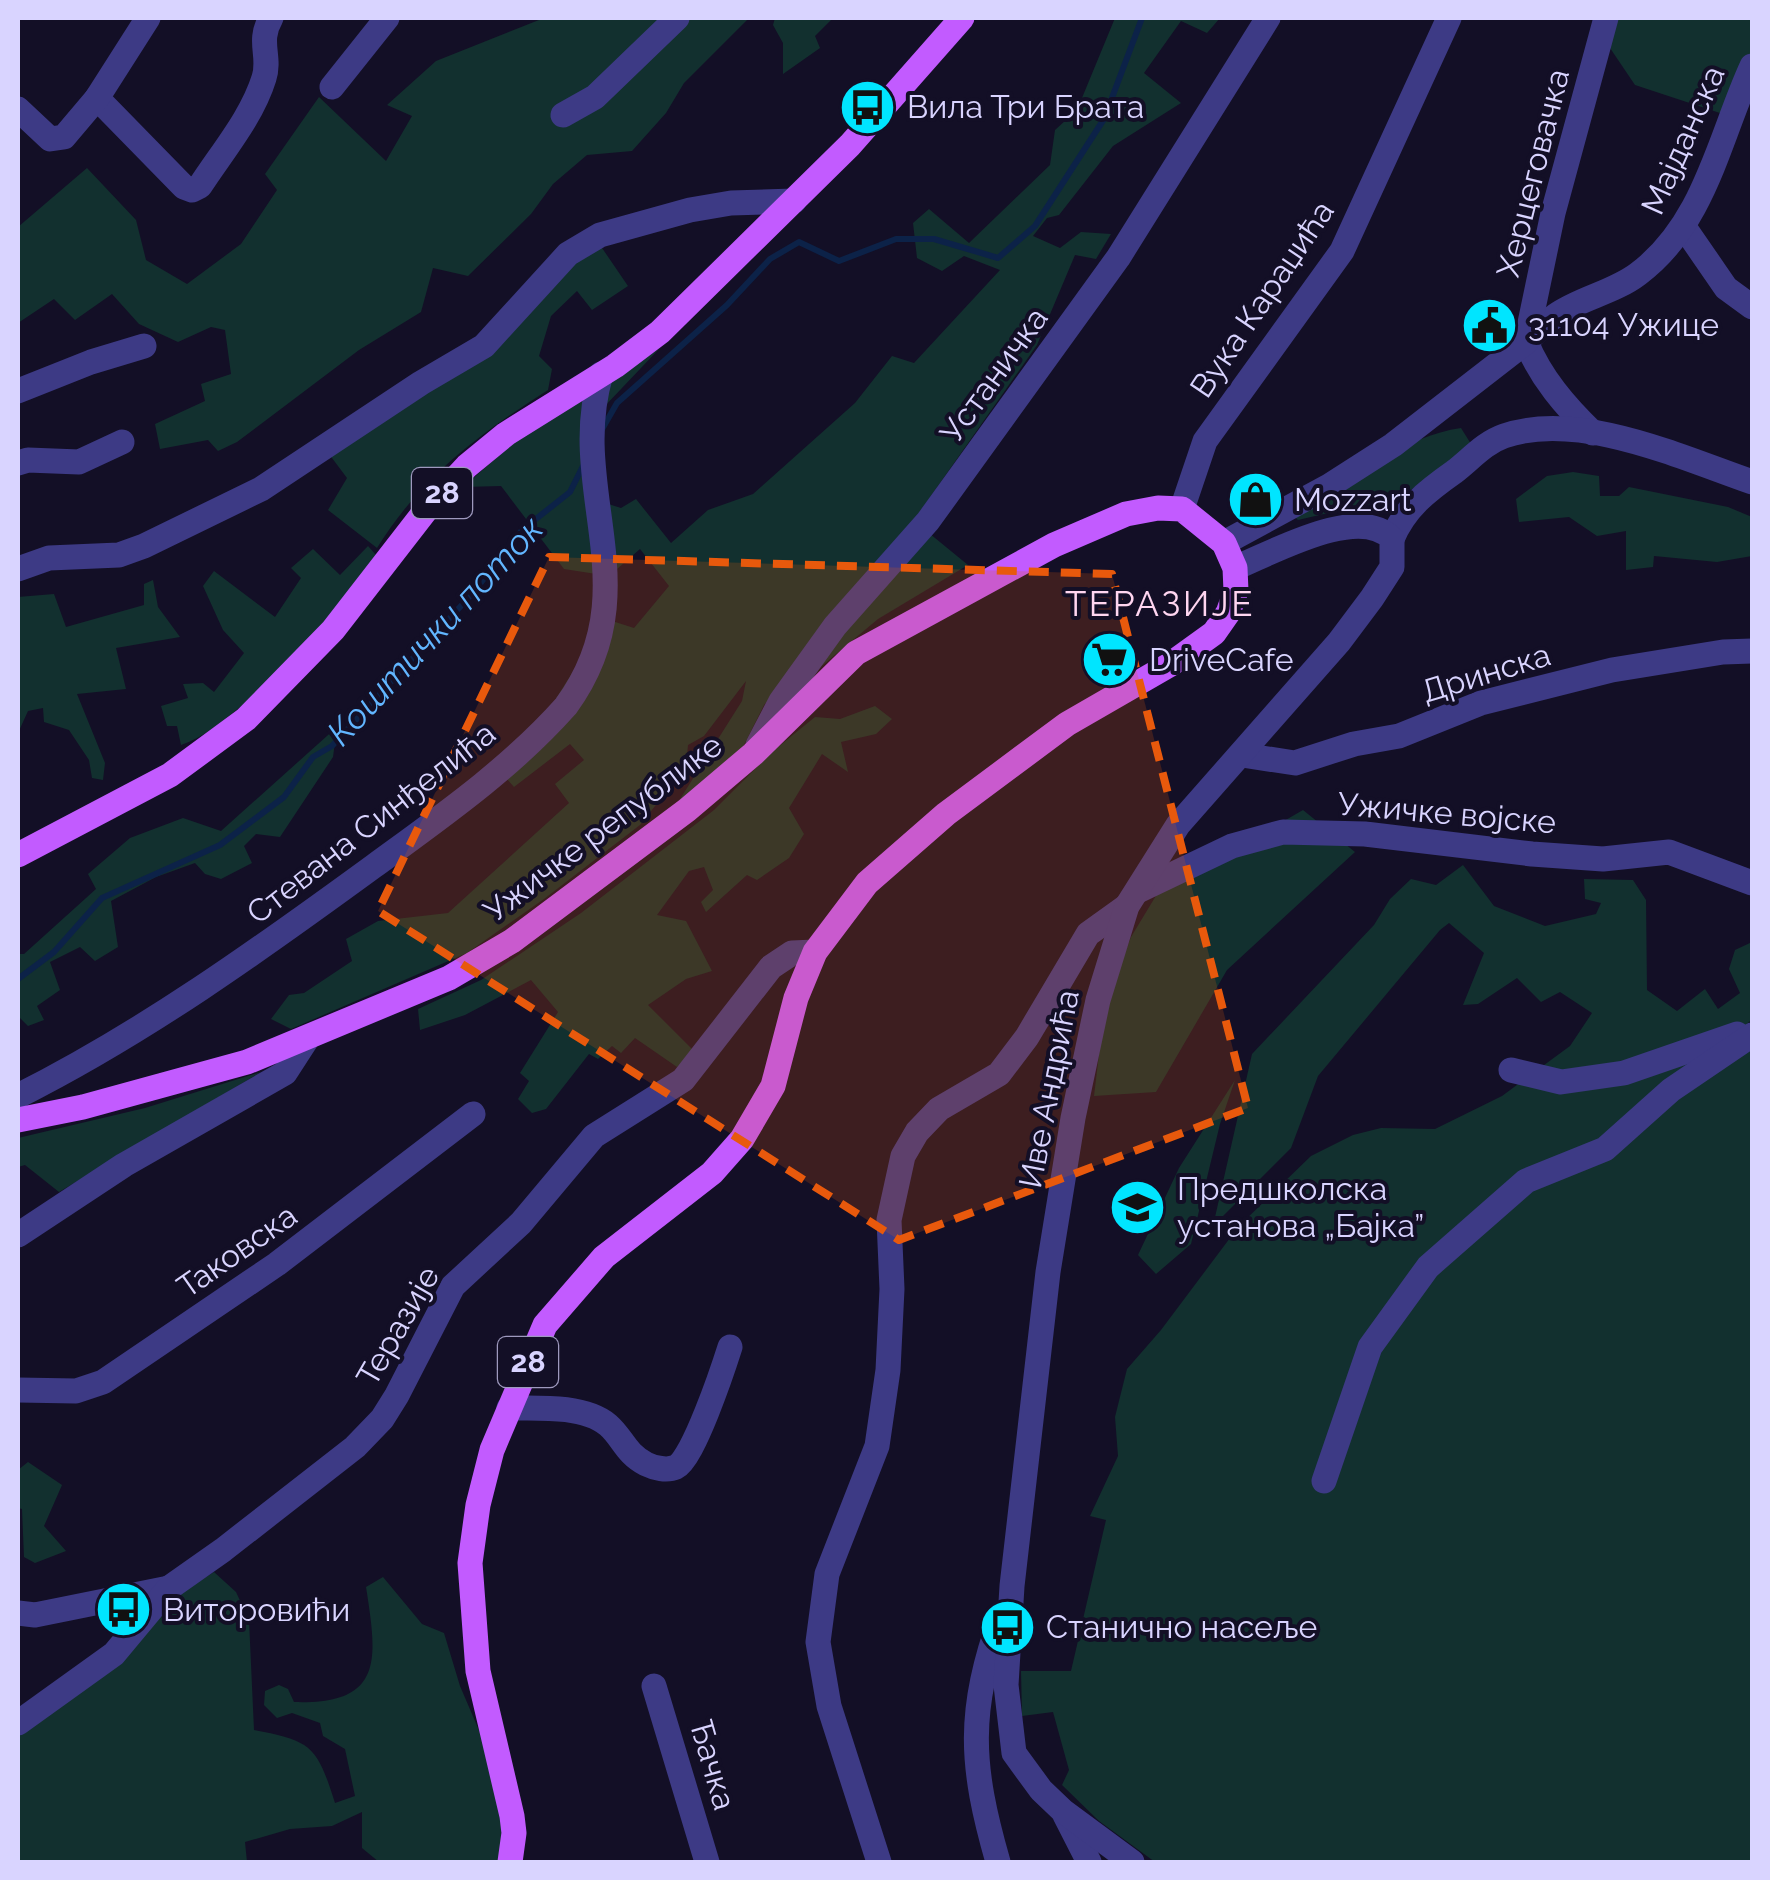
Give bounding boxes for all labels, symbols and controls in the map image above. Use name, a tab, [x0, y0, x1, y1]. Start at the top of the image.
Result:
street label: Мајданска	[1633, 60, 1732, 220]
street label: Херцеговачка	[1489, 65, 1576, 281]
bus stop icon: Вила Три Брата	[838, 77, 898, 137]
place label: Вила Три Брата	[907, 88, 1144, 125]
street label: Вука Караџића	[1182, 193, 1341, 404]
public building icon: 31104 Ужице	[1459, 295, 1519, 355]
street label: Устаничка	[932, 300, 1055, 450]
place label: 31104 Ужице	[1528, 306, 1719, 343]
road number: 28	[412, 468, 472, 518]
shop icon: Mozzart	[1225, 470, 1285, 530]
place label: Mozzart	[1294, 481, 1412, 518]
water label: Коштички поток	[318, 507, 551, 753]
district label: ТЕРАЗИЈЕ	[1065, 583, 1255, 624]
supermarket icon: DriveCafe	[1080, 630, 1140, 690]
street label: Дринска	[1417, 635, 1555, 710]
place label: DriveCafe	[1149, 641, 1293, 678]
street label: Стевана Синђелића	[239, 714, 502, 931]
street label: Ужичке републике	[476, 726, 729, 929]
street label: Ужичке војске	[1336, 785, 1558, 840]
street label: Иве Андрића	[1011, 987, 1086, 1191]
place label: Предшколска установа „Бајка”	[1177, 1170, 1424, 1244]
school or university icon: Предшколска установа „Бајка”	[1108, 1177, 1168, 1237]
street label: Таковска	[170, 1196, 304, 1305]
street label: Теразије	[349, 1260, 446, 1392]
road number: 28	[498, 1337, 558, 1387]
bus stop icon: Виторовићи	[94, 1580, 154, 1640]
place label: Виторовићи	[163, 1591, 350, 1628]
bus stop icon: Станично насеље	[977, 1597, 1037, 1657]
place label: Станично насеље	[1046, 1608, 1317, 1645]
street label: Ђачка	[683, 1716, 744, 1814]

